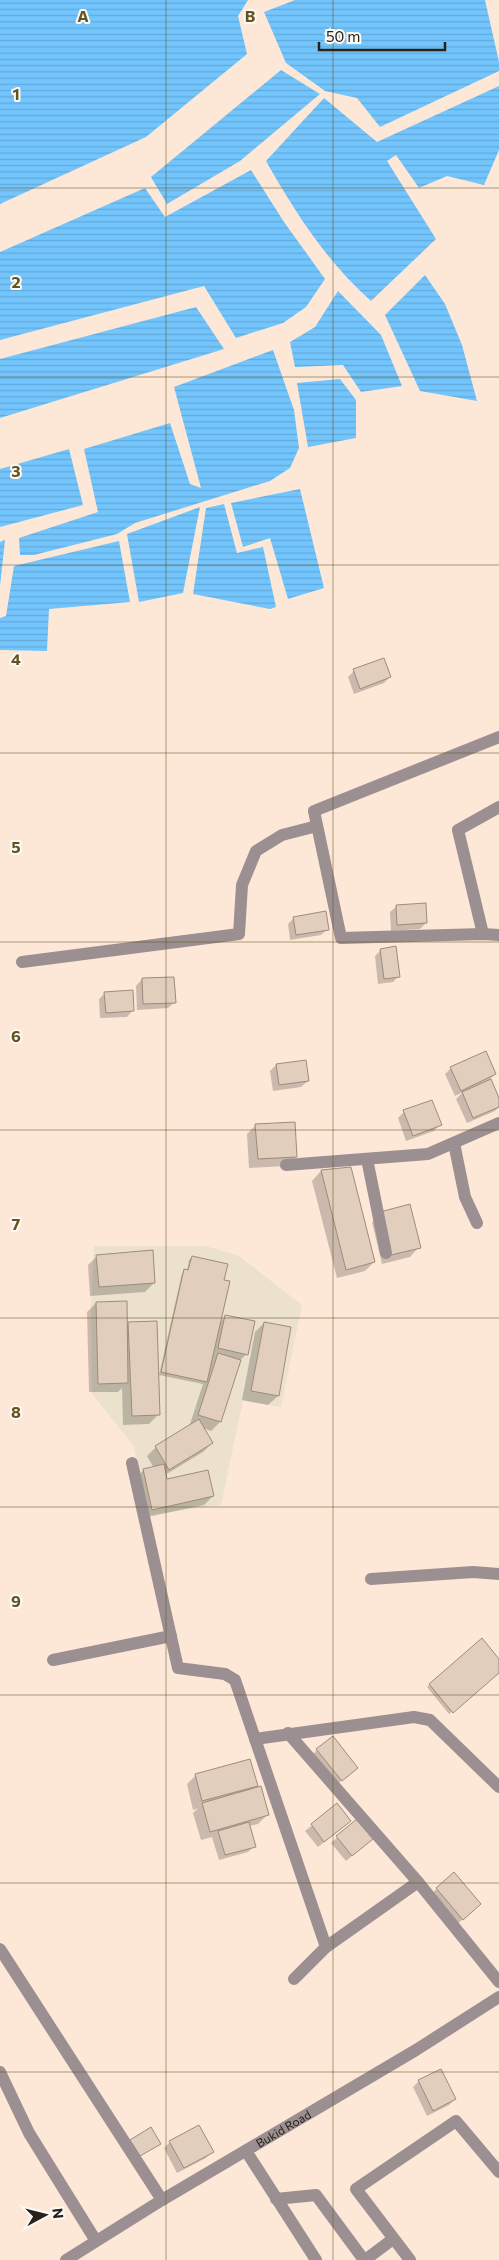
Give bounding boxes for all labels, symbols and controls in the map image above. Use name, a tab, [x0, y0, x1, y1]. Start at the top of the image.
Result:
text: A	[77, 6, 89, 25]
text: B	[245, 6, 256, 25]
scale bar	[319, 20, 445, 52]
text: 50 m	[326, 27, 360, 45]
text: 1	[12, 84, 20, 103]
text: 2	[11, 272, 21, 291]
text: 3	[11, 461, 21, 480]
text: 4	[11, 649, 21, 668]
text: 5	[11, 837, 21, 856]
text: 6	[11, 1026, 21, 1045]
text: 7	[12, 1214, 21, 1233]
text: 8	[11, 1402, 21, 1421]
text: 9	[11, 1591, 21, 1610]
street label: Bukid Road	[253, 2107, 313, 2150]
north arrow	[20, 2190, 70, 2240]
text: N	[49, 2207, 67, 2220]

